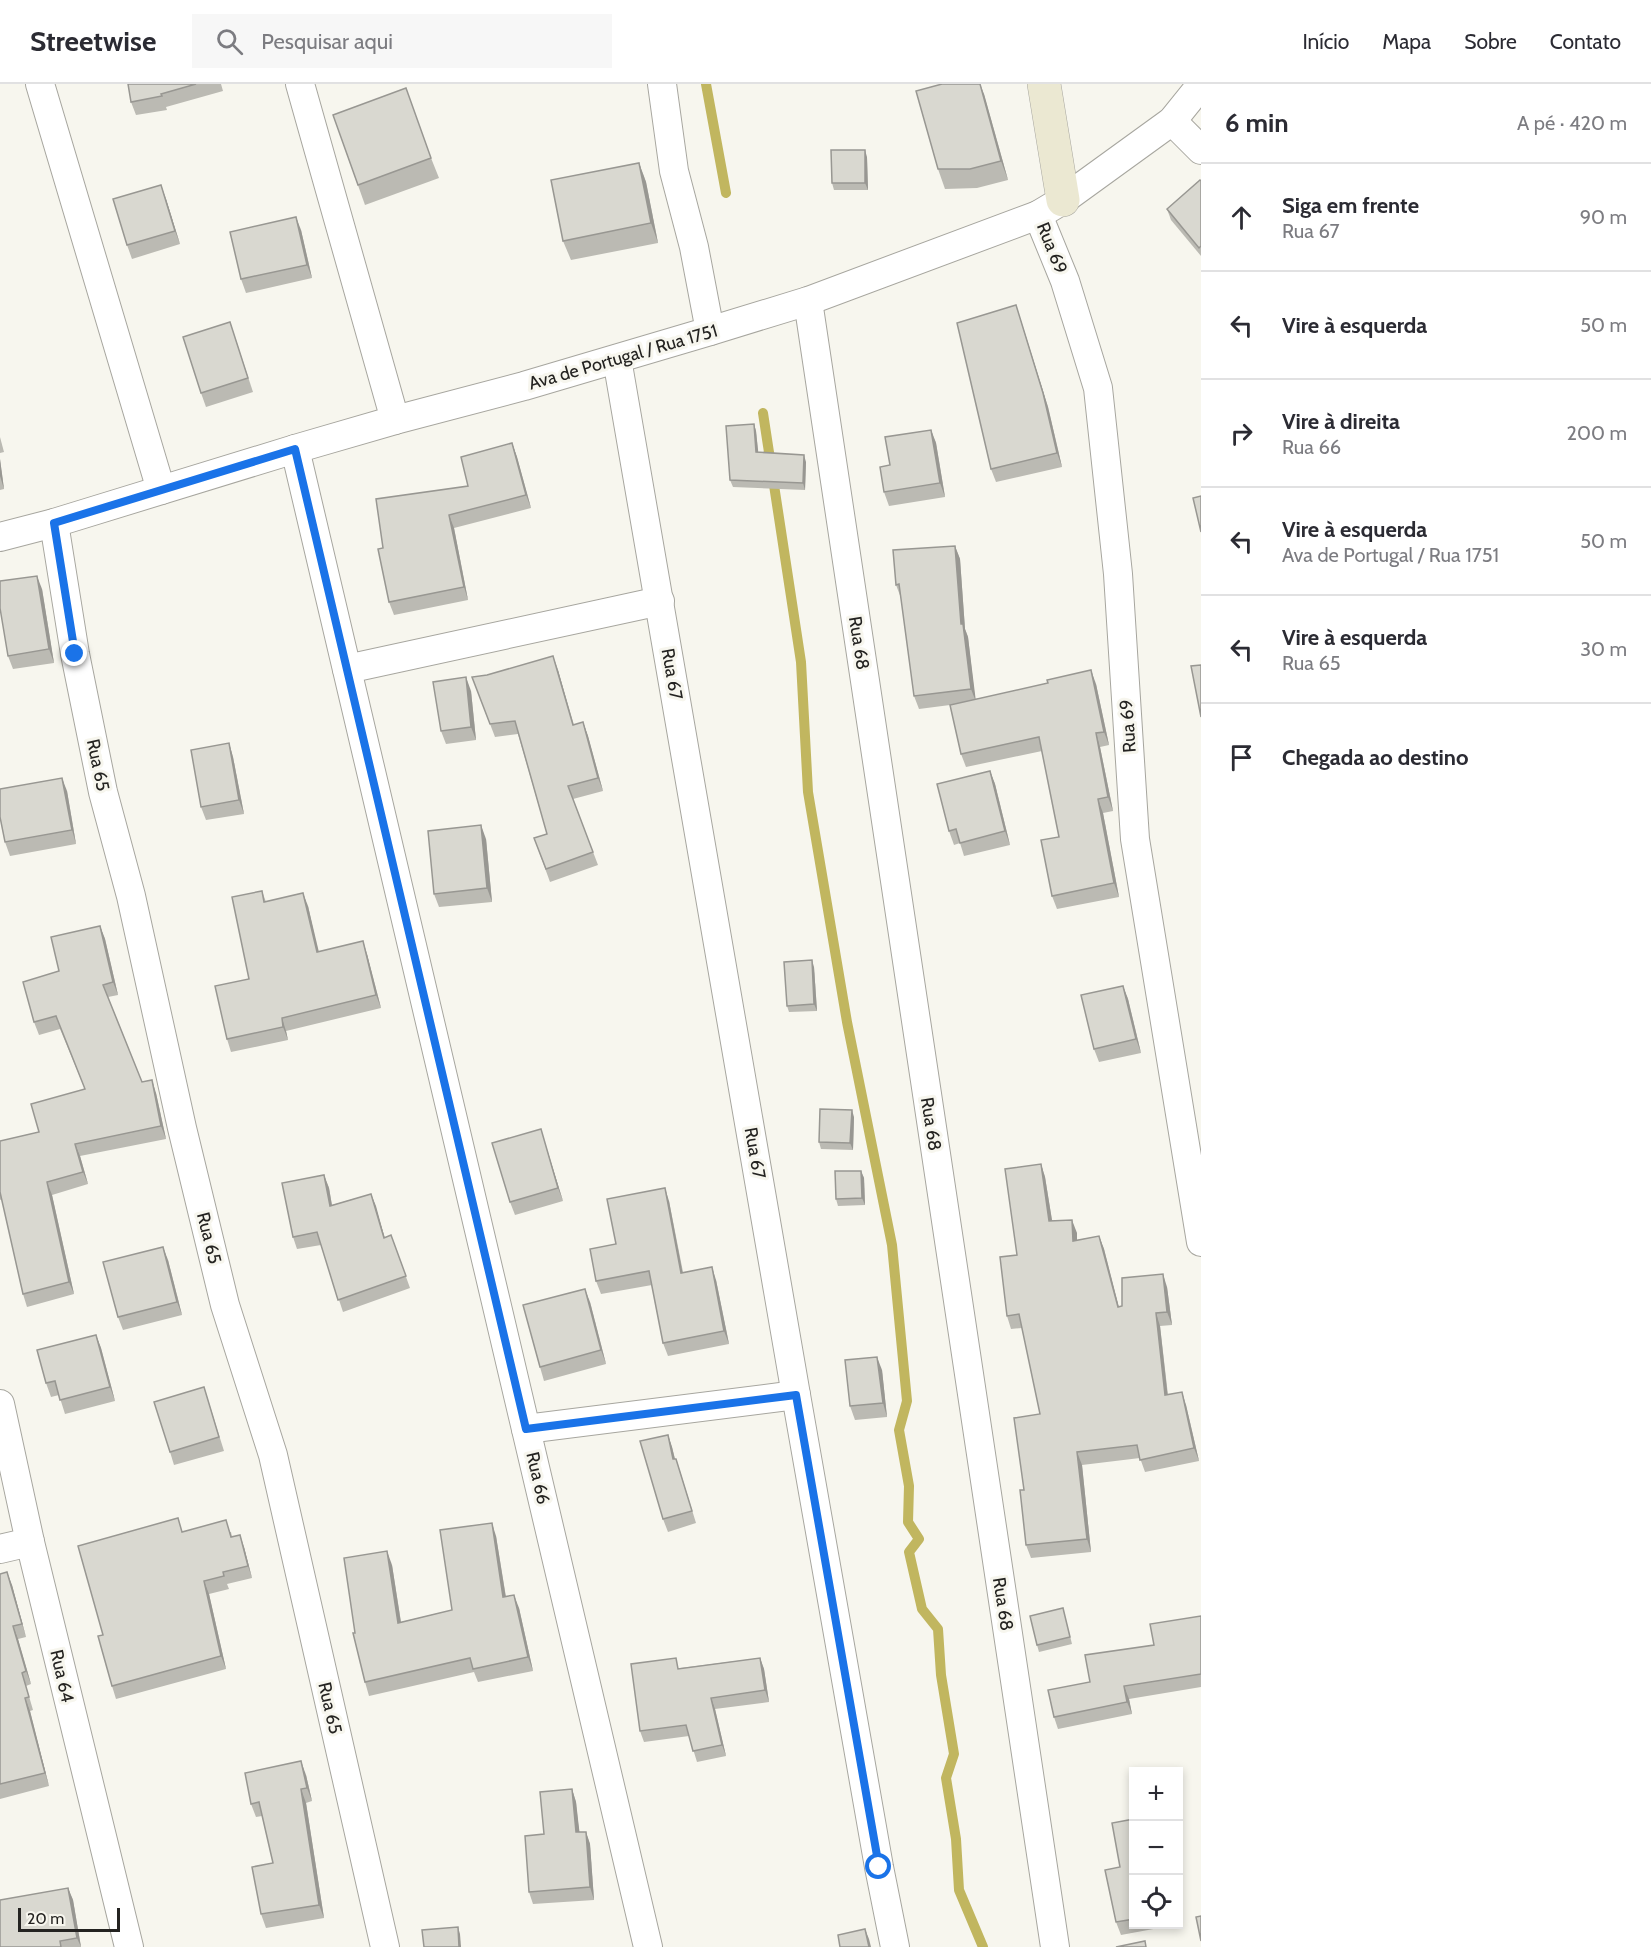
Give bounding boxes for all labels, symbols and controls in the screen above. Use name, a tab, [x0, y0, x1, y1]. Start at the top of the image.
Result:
search box	[192, 14, 612, 68]
text: Streetwise	[30, 24, 156, 58]
icon: search	[213, 25, 246, 58]
text: Pesquisar aqui	[261, 28, 393, 55]
text: Início	[1302, 29, 1349, 54]
text: Mapa	[1382, 29, 1431, 54]
text: Sobre	[1464, 29, 1517, 54]
text: Contato	[1550, 29, 1621, 54]
text: 6 min	[1225, 107, 1289, 139]
text: A pé · 420 m	[1517, 111, 1627, 135]
text: Siga em frente	[1282, 192, 1419, 219]
icon: ahead	[1225, 201, 1258, 234]
text: 90 m	[1580, 205, 1627, 229]
street label: Rua 69	[1032, 219, 1072, 277]
text: Rua 67	[1282, 219, 1340, 243]
icon: left	[1225, 309, 1258, 342]
text: Vire à esquerda	[1282, 312, 1427, 339]
text: 50 m	[1580, 313, 1627, 337]
street label: Ava de Portugal / Rua 1751	[526, 320, 720, 394]
text: Vire à direita	[1282, 408, 1400, 435]
icon: right	[1225, 417, 1258, 450]
text: 200 m	[1567, 421, 1627, 445]
text: Rua 66	[1282, 435, 1341, 459]
text: Vire à esquerda	[1282, 516, 1427, 543]
icon: left	[1225, 525, 1258, 558]
text: 50 m	[1580, 529, 1627, 553]
text: Ava de Portugal / Rua 1751	[1282, 543, 1499, 567]
street label: Rua 68	[844, 615, 874, 671]
text: Vire à esquerda	[1282, 624, 1427, 651]
icon: left	[1225, 633, 1258, 666]
text: 30 m	[1580, 637, 1627, 661]
route end	[61, 640, 87, 666]
street label: Rua 67	[657, 647, 687, 701]
text: Rua 65	[1282, 651, 1341, 675]
street label: Rua 69	[1115, 699, 1141, 753]
street label: Rua 65	[82, 737, 114, 793]
icon: arrive	[1225, 741, 1258, 774]
text: Chegada ao destino	[1282, 744, 1468, 771]
street label: Rua 68	[916, 1096, 946, 1152]
street label: Rua 67	[740, 1126, 770, 1180]
street label: Rua 65	[192, 1210, 226, 1266]
street label: Rua 66	[521, 1450, 555, 1506]
street label: Rua 68	[988, 1576, 1018, 1632]
street label: Rua 64	[45, 1648, 79, 1704]
street label: Rua 65	[313, 1680, 347, 1736]
map controls	[1129, 1767, 1183, 1929]
button: +	[1129, 1767, 1183, 1821]
button: −	[1129, 1821, 1183, 1875]
route start	[865, 1853, 891, 1879]
button: locate	[1129, 1875, 1183, 1929]
scale bar	[18, 1905, 120, 1932]
text: 20 m	[27, 1909, 64, 1928]

